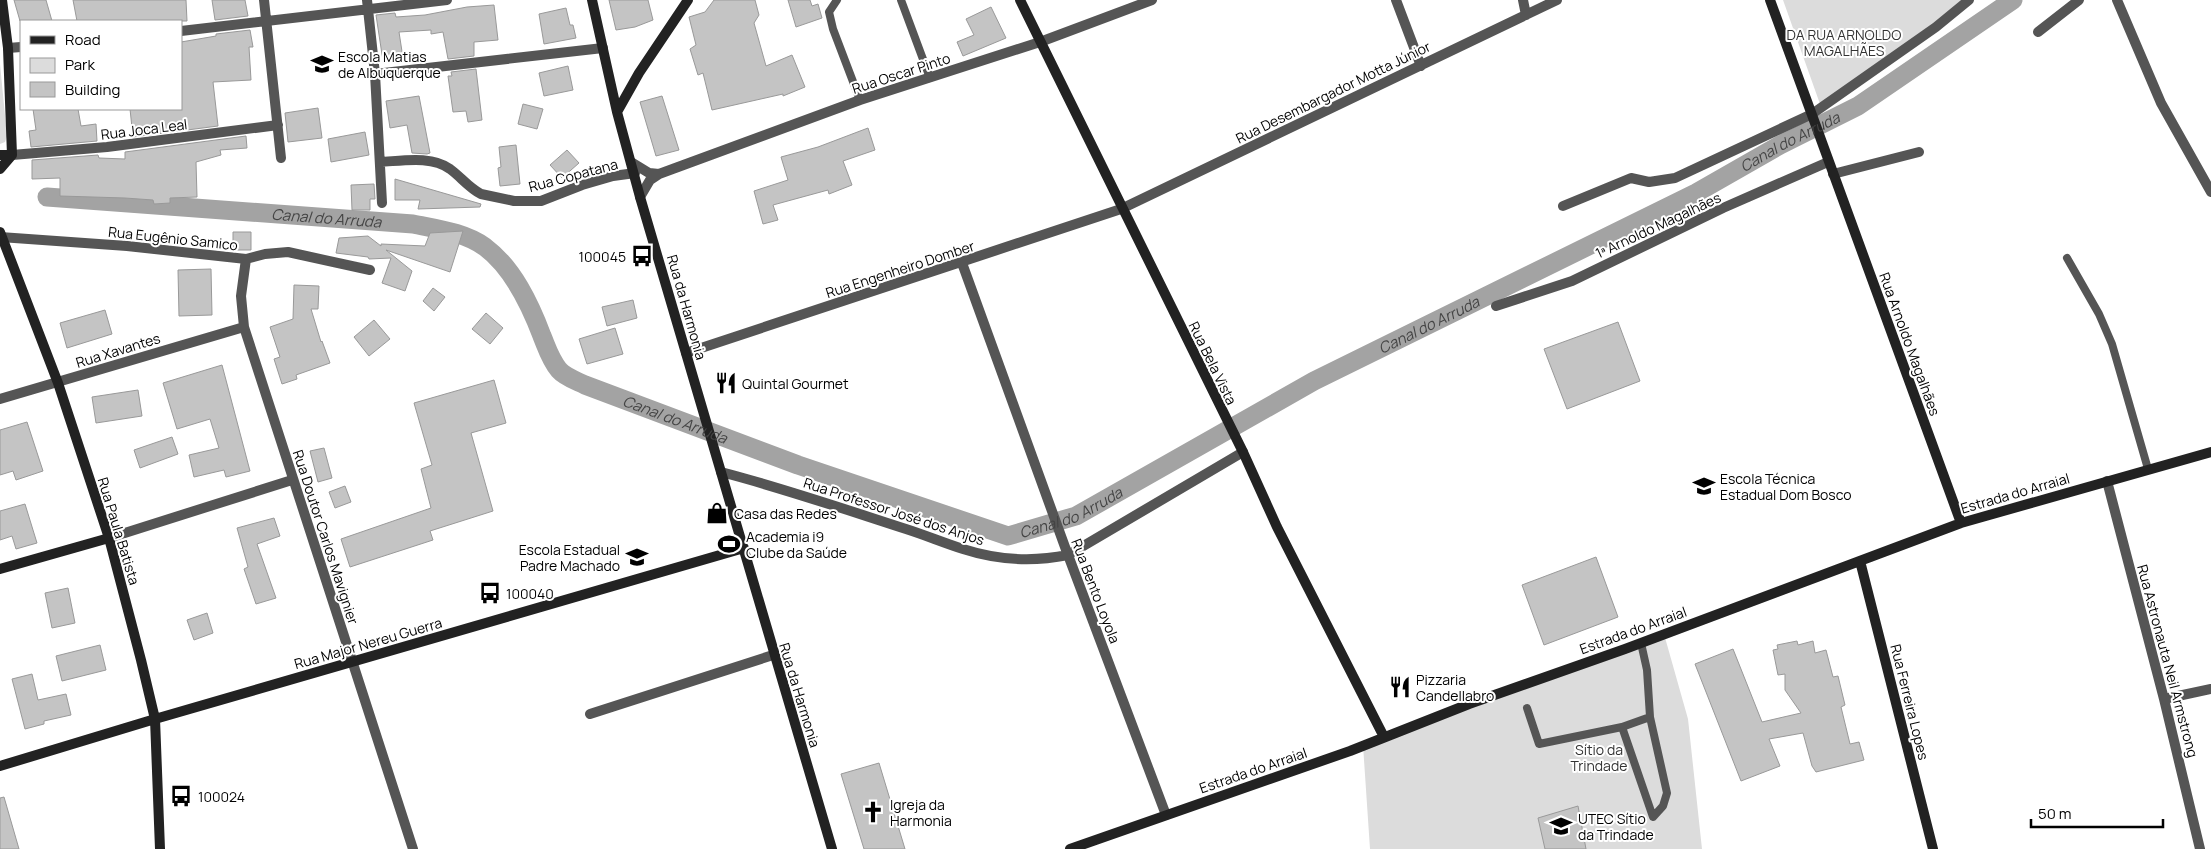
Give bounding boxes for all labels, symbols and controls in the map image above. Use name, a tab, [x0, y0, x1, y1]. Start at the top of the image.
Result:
legend	[20, 20, 182, 110]
park label: DA RUA ARNOLDO MAGALHÃES	[1787, 25, 1901, 60]
text: Road	[65, 29, 101, 50]
street label: Rua Desembargador Motta Júnior	[1232, 36, 1434, 148]
place label: Escola Matias de Albuquerque	[338, 47, 441, 82]
street label: Rua Oscar Pinto	[849, 48, 953, 98]
school or university icon: Escola Matias de Albuquerque	[309, 51, 335, 77]
text: Park	[65, 54, 95, 75]
text: Building	[65, 79, 120, 100]
water label: Canal do Arruda	[1736, 106, 1844, 176]
street label: Rua Joca Leal	[100, 114, 188, 144]
street label: Rua Copatana	[526, 154, 620, 196]
street label: 1ª Arnoldo Magalhães	[1592, 188, 1724, 262]
water label: Canal do Arruda	[271, 203, 383, 232]
street label: Rua Eugênio Samico	[107, 222, 239, 254]
street label: Rua Engenheiro Domber	[823, 236, 977, 302]
bus stop icon: 100045	[629, 243, 655, 269]
place label: 100045	[579, 247, 626, 266]
street label: Rua da Harmonia	[663, 252, 711, 362]
street label: Rua Arnoldo Magalhães	[1875, 270, 1945, 418]
water label: Canal do Arruda	[1375, 291, 1483, 358]
street label: Rua Bela Vista	[1185, 318, 1241, 408]
street label: Rua Xavantes	[73, 328, 163, 372]
restaurant icon: Quintal Gourmet	[713, 370, 739, 396]
place label: Quintal Gourmet	[742, 374, 849, 393]
water label: Canal do Arruda	[620, 390, 731, 448]
street label: Rua Doutor Carlos Mavignier	[289, 447, 363, 627]
street label: Estrada do Arraial	[1958, 468, 2072, 518]
place label: Escola Técnica Estadual Dom Bosco	[1720, 469, 1852, 504]
street label: Rua Professor José dos Anjos	[801, 473, 987, 549]
school or university icon: Escola Técnica Estadual Dom Bosco	[1691, 473, 1717, 499]
street label: Rua Paula Batista	[94, 475, 144, 587]
water label: Canal do Arruda	[1017, 481, 1126, 543]
shop icon: Casa das Redes	[704, 500, 730, 526]
place label: Casa das Redes	[734, 504, 837, 523]
place label: Academia i9 Clube da Saúde	[746, 527, 847, 562]
sports icon: Academia i9 Clube da Saúde	[716, 531, 742, 557]
street label: Rua Bento Loyola	[1067, 536, 1125, 646]
place label: Escola Estadual Padre Machado	[519, 540, 620, 575]
school or university icon: Escola Estadual Padre Machado	[624, 544, 650, 570]
street label: Rua Astronauta Neil Armstrong	[2133, 562, 2203, 760]
bus stop icon: 100040	[477, 580, 503, 606]
place label: 100040	[506, 584, 554, 603]
street label: Estrada do Arraial	[1577, 602, 1689, 658]
street label: Rua Major Nereu Guerra	[292, 613, 444, 673]
street label: Rua da Harmonia	[775, 640, 825, 750]
street label: Rua Ferreira Lopes	[1886, 642, 1934, 762]
place label: Pizzaria Candellabro	[1416, 670, 1494, 705]
restaurant icon: Pizzaria Candellabro	[1387, 674, 1413, 700]
park label: Sítio da Trindade	[1571, 740, 1627, 775]
street label: Estrada do Arraial	[1197, 743, 1309, 797]
bus stop icon: 100024	[168, 783, 194, 809]
place label: 100024	[198, 787, 245, 806]
place label: Igreja da Harmonia	[890, 795, 952, 830]
scale bar	[2031, 796, 2164, 828]
church icon: Igreja da Harmonia	[860, 799, 886, 825]
text: 50 m	[2038, 803, 2072, 824]
place label: UTEC Sítio da Trindade	[1578, 809, 1654, 844]
school or university icon: UTEC Sítio da Trindade	[1548, 813, 1574, 839]

